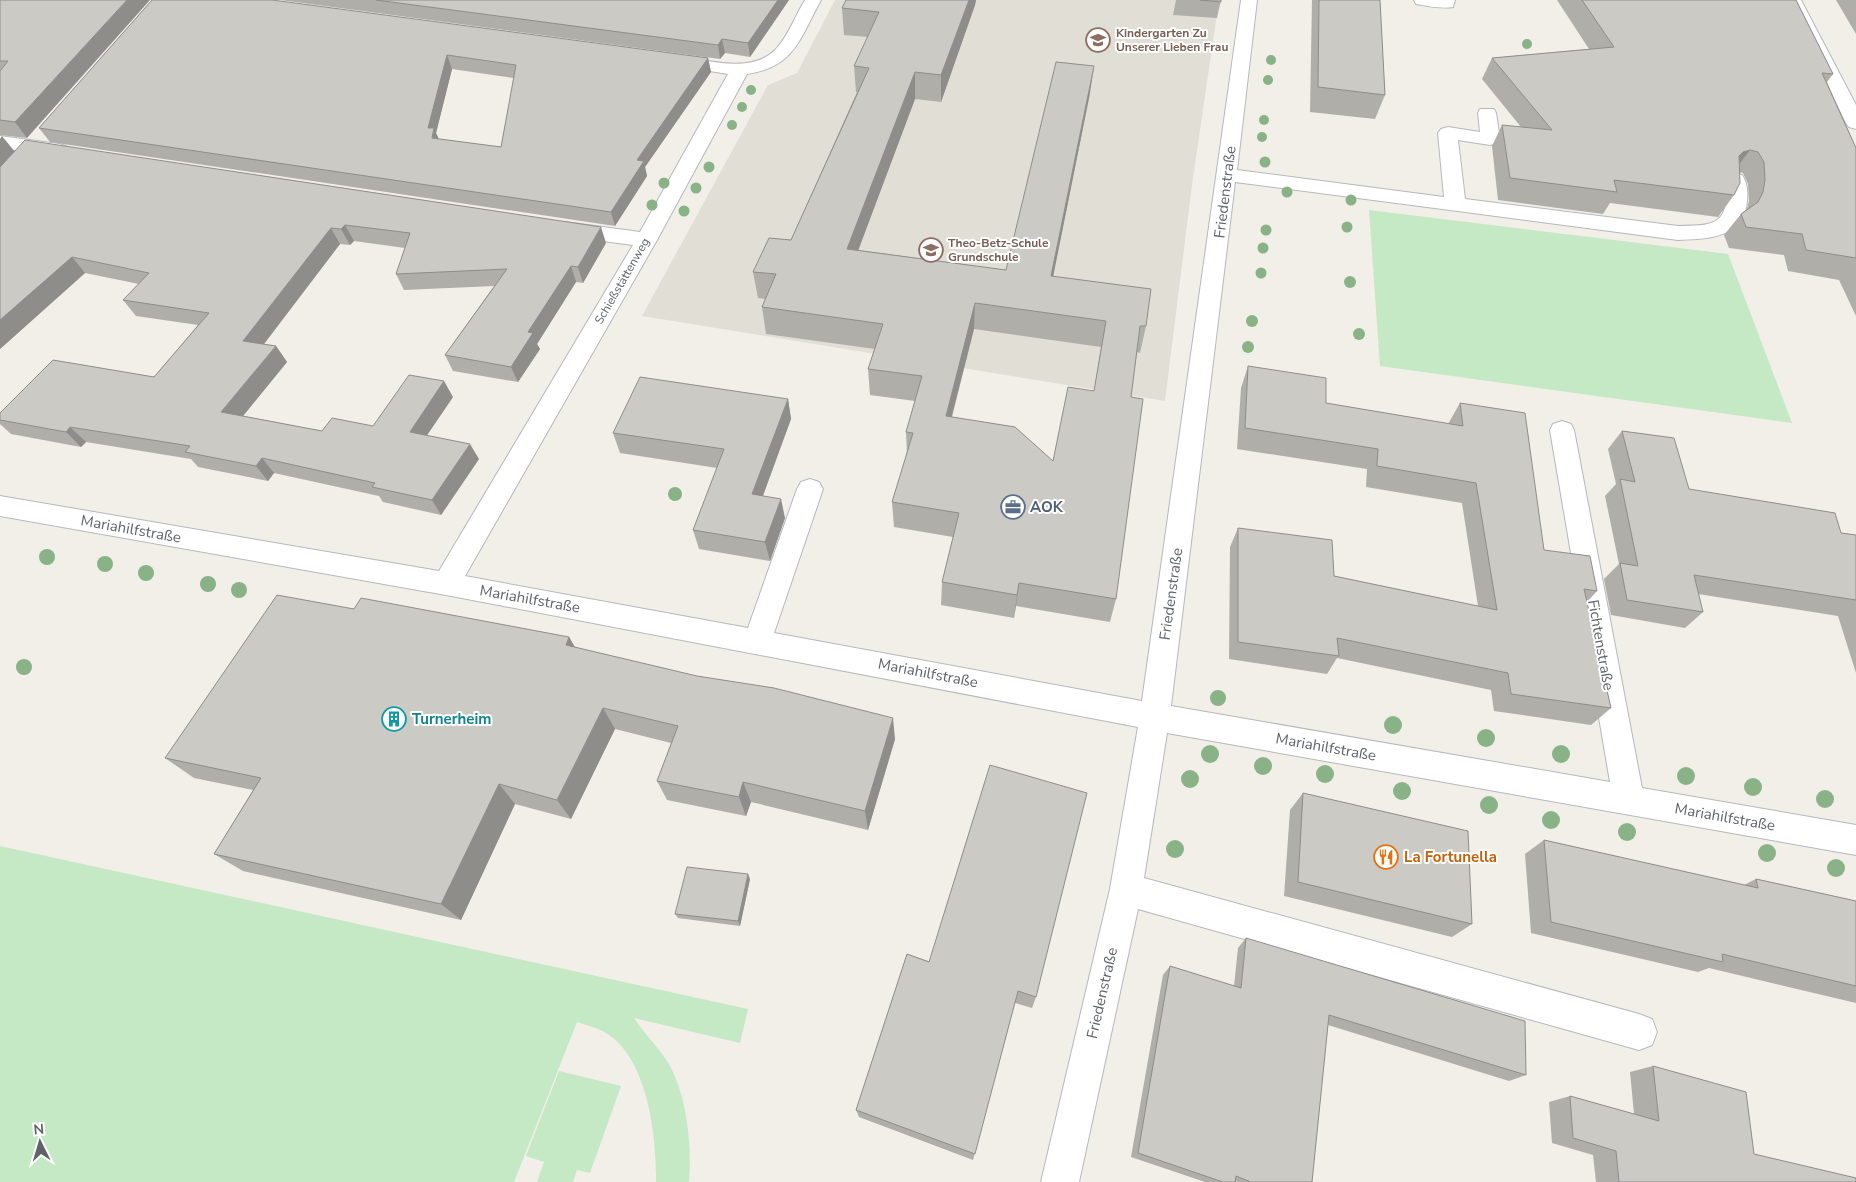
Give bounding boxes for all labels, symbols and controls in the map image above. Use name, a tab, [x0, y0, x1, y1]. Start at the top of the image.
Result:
place label: Kindergarten Zu Unserer Lieben Frau	[1116, 25, 1228, 55]
school or university icon: Kindergarten Zu Unserer Lieben Frau	[1085, 27, 1111, 53]
street label: Friedenstraße	[1209, 145, 1241, 239]
street label: Schießstättenweg	[591, 235, 653, 327]
place label: Theo-Betz-Schule Grundschule	[948, 235, 1049, 265]
school or university icon: Theo-Betz-Schule Grundschule	[918, 237, 944, 263]
office icon: AOK	[1000, 494, 1026, 520]
place label: AOK	[1030, 497, 1064, 517]
street label: Mariahilfstraße	[79, 510, 183, 548]
street label: Friedenstraße	[1155, 547, 1187, 641]
street label: Mariahilfstraße	[478, 580, 582, 618]
street label: Fichtenstraße	[1583, 598, 1619, 692]
street label: Mariahilfstraße	[876, 653, 980, 693]
building icon: Turnerheim	[381, 706, 407, 732]
place label: Turnerheim	[412, 709, 491, 729]
street label: Mariahilfstraße	[1274, 728, 1378, 766]
street label: Mariahilfstraße	[1673, 798, 1777, 836]
restaurant icon: La Fortunella	[1373, 844, 1399, 870]
place label: La Fortunella	[1404, 847, 1497, 867]
street label: Friedenstraße	[1082, 945, 1122, 1041]
north arrow	[15, 1117, 65, 1167]
text: N	[33, 1120, 45, 1139]

